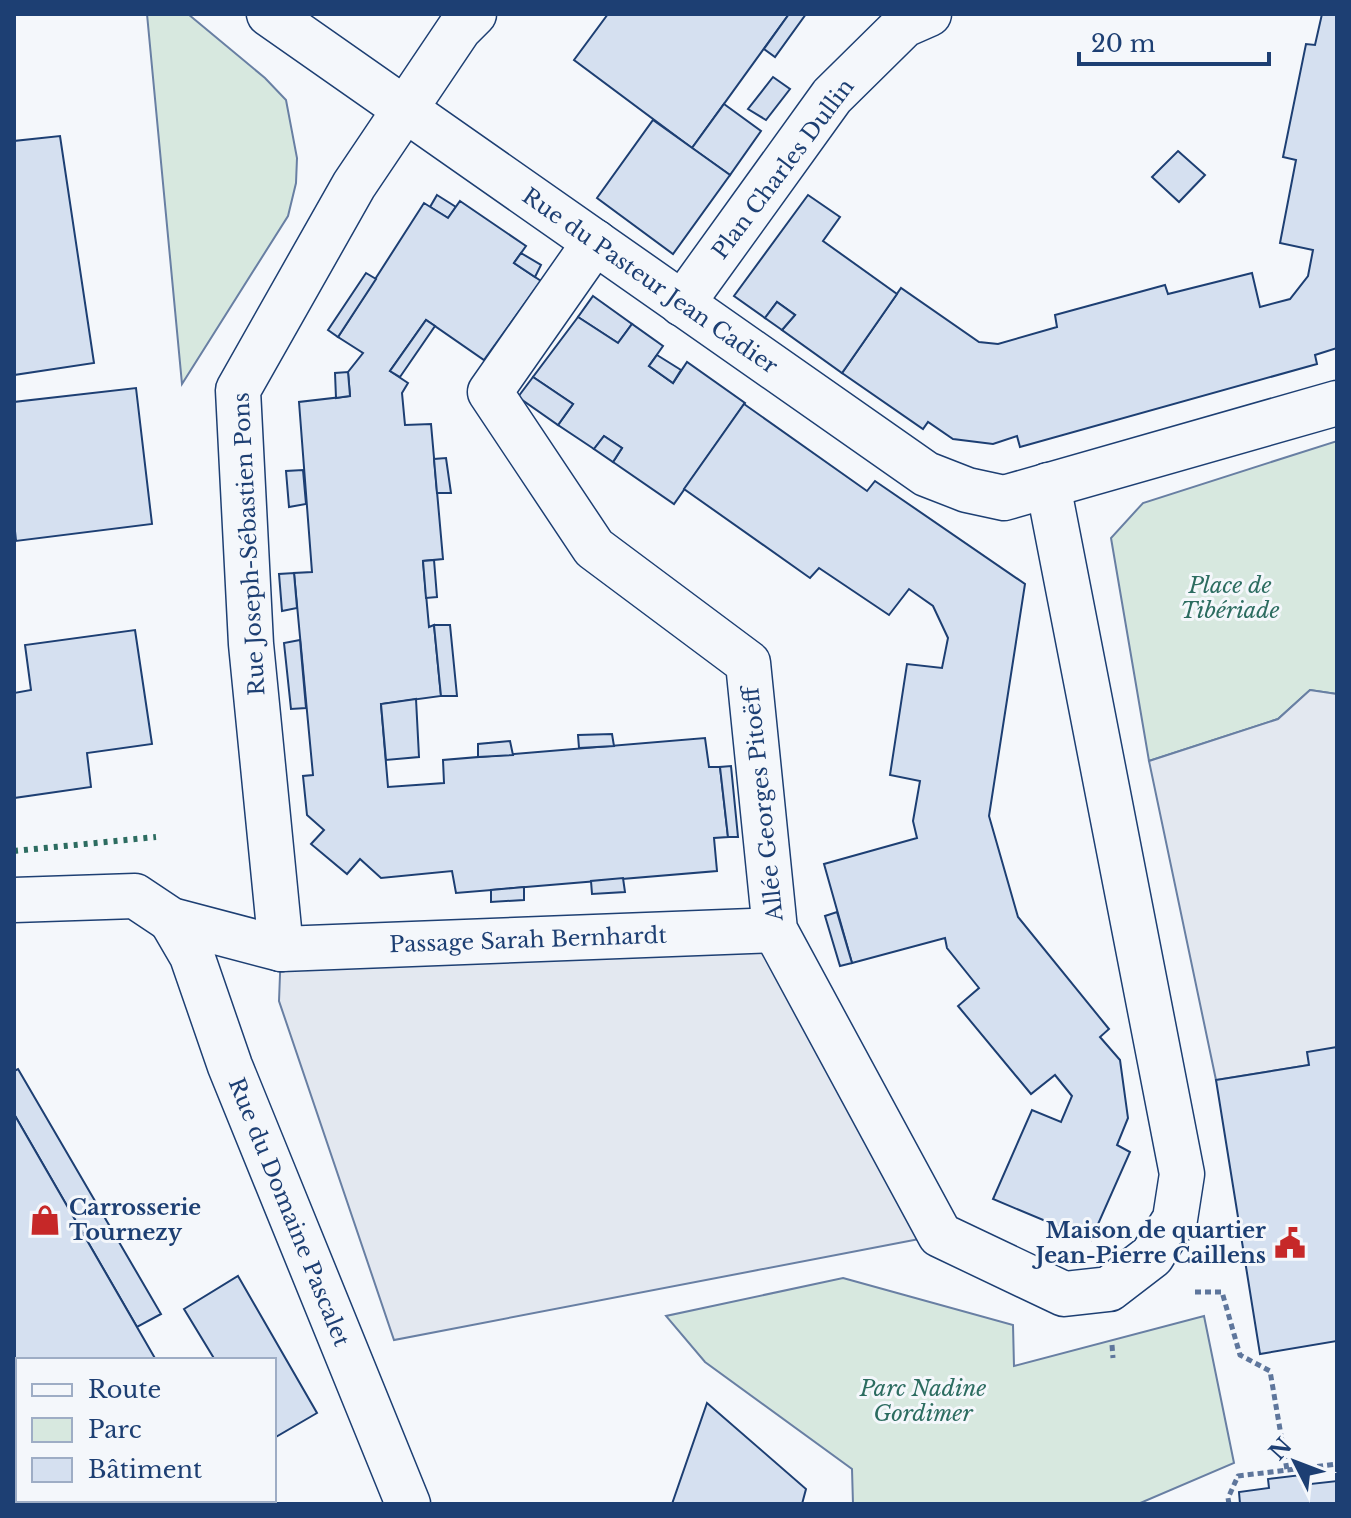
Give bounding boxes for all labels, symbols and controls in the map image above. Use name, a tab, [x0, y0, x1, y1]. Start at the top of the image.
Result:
scale bar	[1079, 16, 1269, 66]
text: 20 m	[1091, 29, 1156, 58]
street label: Plan Charles Dullin	[706, 74, 860, 264]
street label: Rue du Pasteur Jean Cadier	[517, 182, 783, 380]
street label: Rue Joseph-Sébastien Pons	[228, 392, 270, 696]
park label: Place de Tibériade	[1180, 572, 1280, 624]
street label: Allée Georges Pitoëff	[737, 683, 789, 923]
street label: Passage Sarah Bernhardt	[389, 922, 668, 958]
street label: Rue du Domaine Pascalet	[223, 1074, 356, 1351]
place label: Carrosserie Tournezy	[69, 1194, 201, 1246]
shop icon: Carrosserie Tournezy	[28, 1203, 62, 1237]
place label: Maison de quartier Jean-Pierre Caillens	[1032, 1217, 1266, 1269]
public building icon: Maison de quartier Jean-Pierre Caillens	[1273, 1226, 1307, 1260]
legend	[16, 1358, 276, 1502]
text: Route	[88, 1375, 161, 1404]
park label: Parc Nadine Gordimer	[859, 1375, 986, 1427]
text: Parc	[88, 1415, 142, 1444]
north arrow	[1255, 1422, 1335, 1502]
text: N	[1264, 1432, 1298, 1466]
text: Bâtiment	[88, 1455, 202, 1484]

